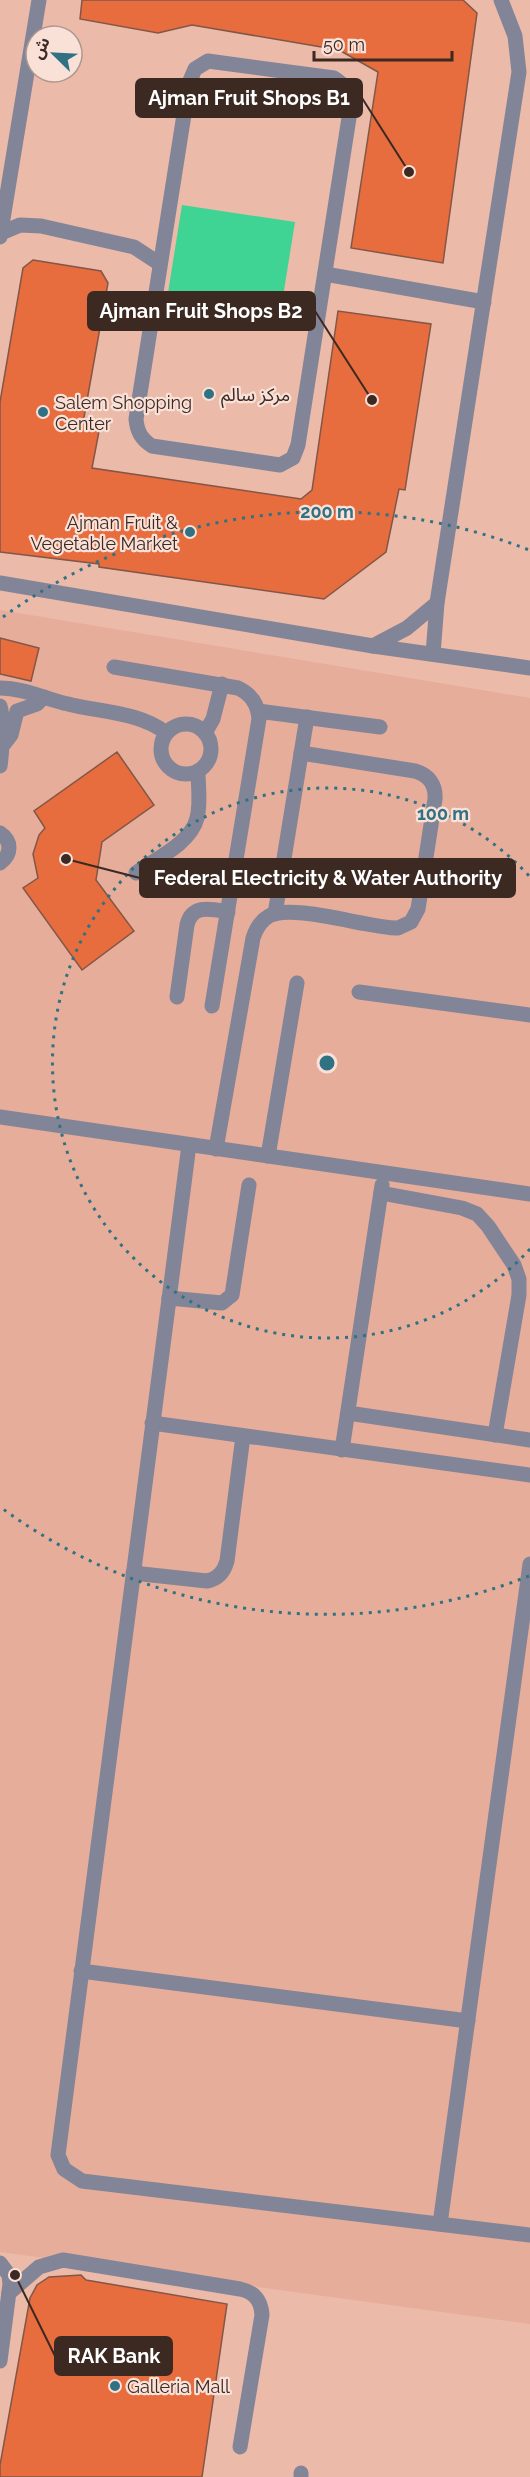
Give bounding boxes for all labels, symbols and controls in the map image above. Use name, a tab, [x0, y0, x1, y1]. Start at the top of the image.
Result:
north arrow	[24, 24, 84, 84]
scale bar	[314, 24, 452, 62]
text: ش	[28, 34, 54, 62]
text: 50 m	[323, 34, 365, 55]
callout: Ajman Fruit Shops B1	[136, 79, 362, 117]
text: Ajman Fruit Shops B1	[148, 86, 350, 110]
callout: Ajman Fruit Shops B2	[88, 292, 315, 330]
text: Ajman Fruit Shops B2	[100, 299, 302, 323]
place label: مركز سالم	[221, 384, 290, 408]
marker: مركز سالم	[202, 387, 216, 401]
place label: Salem Shopping Center	[55, 392, 192, 434]
marker: Salem Shopping Center	[36, 405, 50, 419]
text: 200 m	[300, 501, 354, 522]
place label: Ajman Fruit & Vegetable Market	[30, 512, 178, 554]
marker: Ajman Fruit & Vegetable Market	[183, 525, 197, 539]
text: 100 m	[417, 803, 469, 824]
callout: Federal Electricity & Water Authority	[140, 859, 515, 897]
text: Federal Electricity & Water Authority	[154, 866, 502, 890]
centre of rings	[317, 1053, 337, 1073]
callout: RAK Bank	[55, 2337, 172, 2375]
text: RAK Bank	[68, 2344, 161, 2368]
place label: Galleria Mall	[127, 2376, 230, 2397]
marker: Galleria Mall	[108, 2379, 122, 2393]

